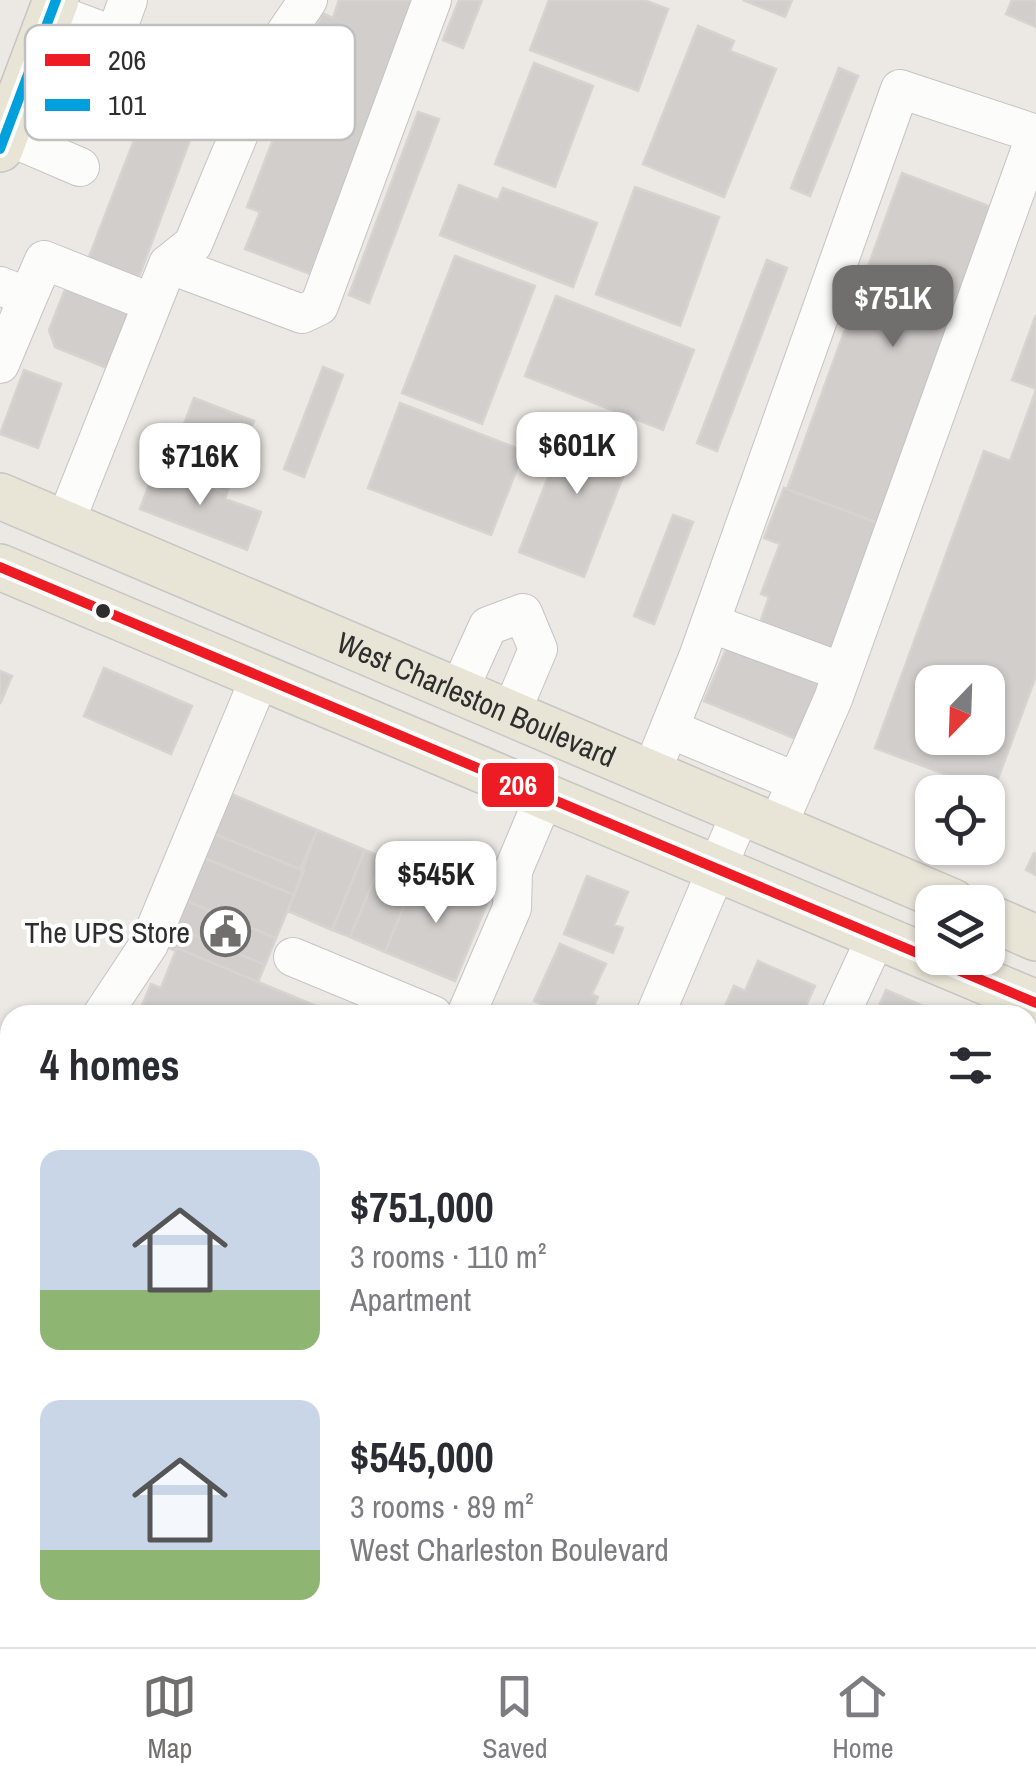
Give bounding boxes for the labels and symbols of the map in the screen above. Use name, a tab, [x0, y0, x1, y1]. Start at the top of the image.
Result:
legend	[25, 25, 355, 140]
text: 206	[108, 41, 146, 79]
text: 101	[108, 86, 147, 124]
pin: $751K	[823, 265, 963, 350]
pin: $601K	[507, 412, 647, 497]
pin: $716K	[130, 423, 270, 508]
unlabelled marker	[93, 601, 113, 621]
street label: West Charleston Boulevard	[331, 622, 622, 776]
north arrow	[915, 665, 1005, 755]
line badge: 206	[480, 761, 556, 809]
text: 206	[499, 766, 537, 804]
pin: $545K	[366, 841, 506, 926]
public building icon: The UPS Store	[199, 906, 251, 958]
place label: The UPS Store	[25, 912, 190, 952]

